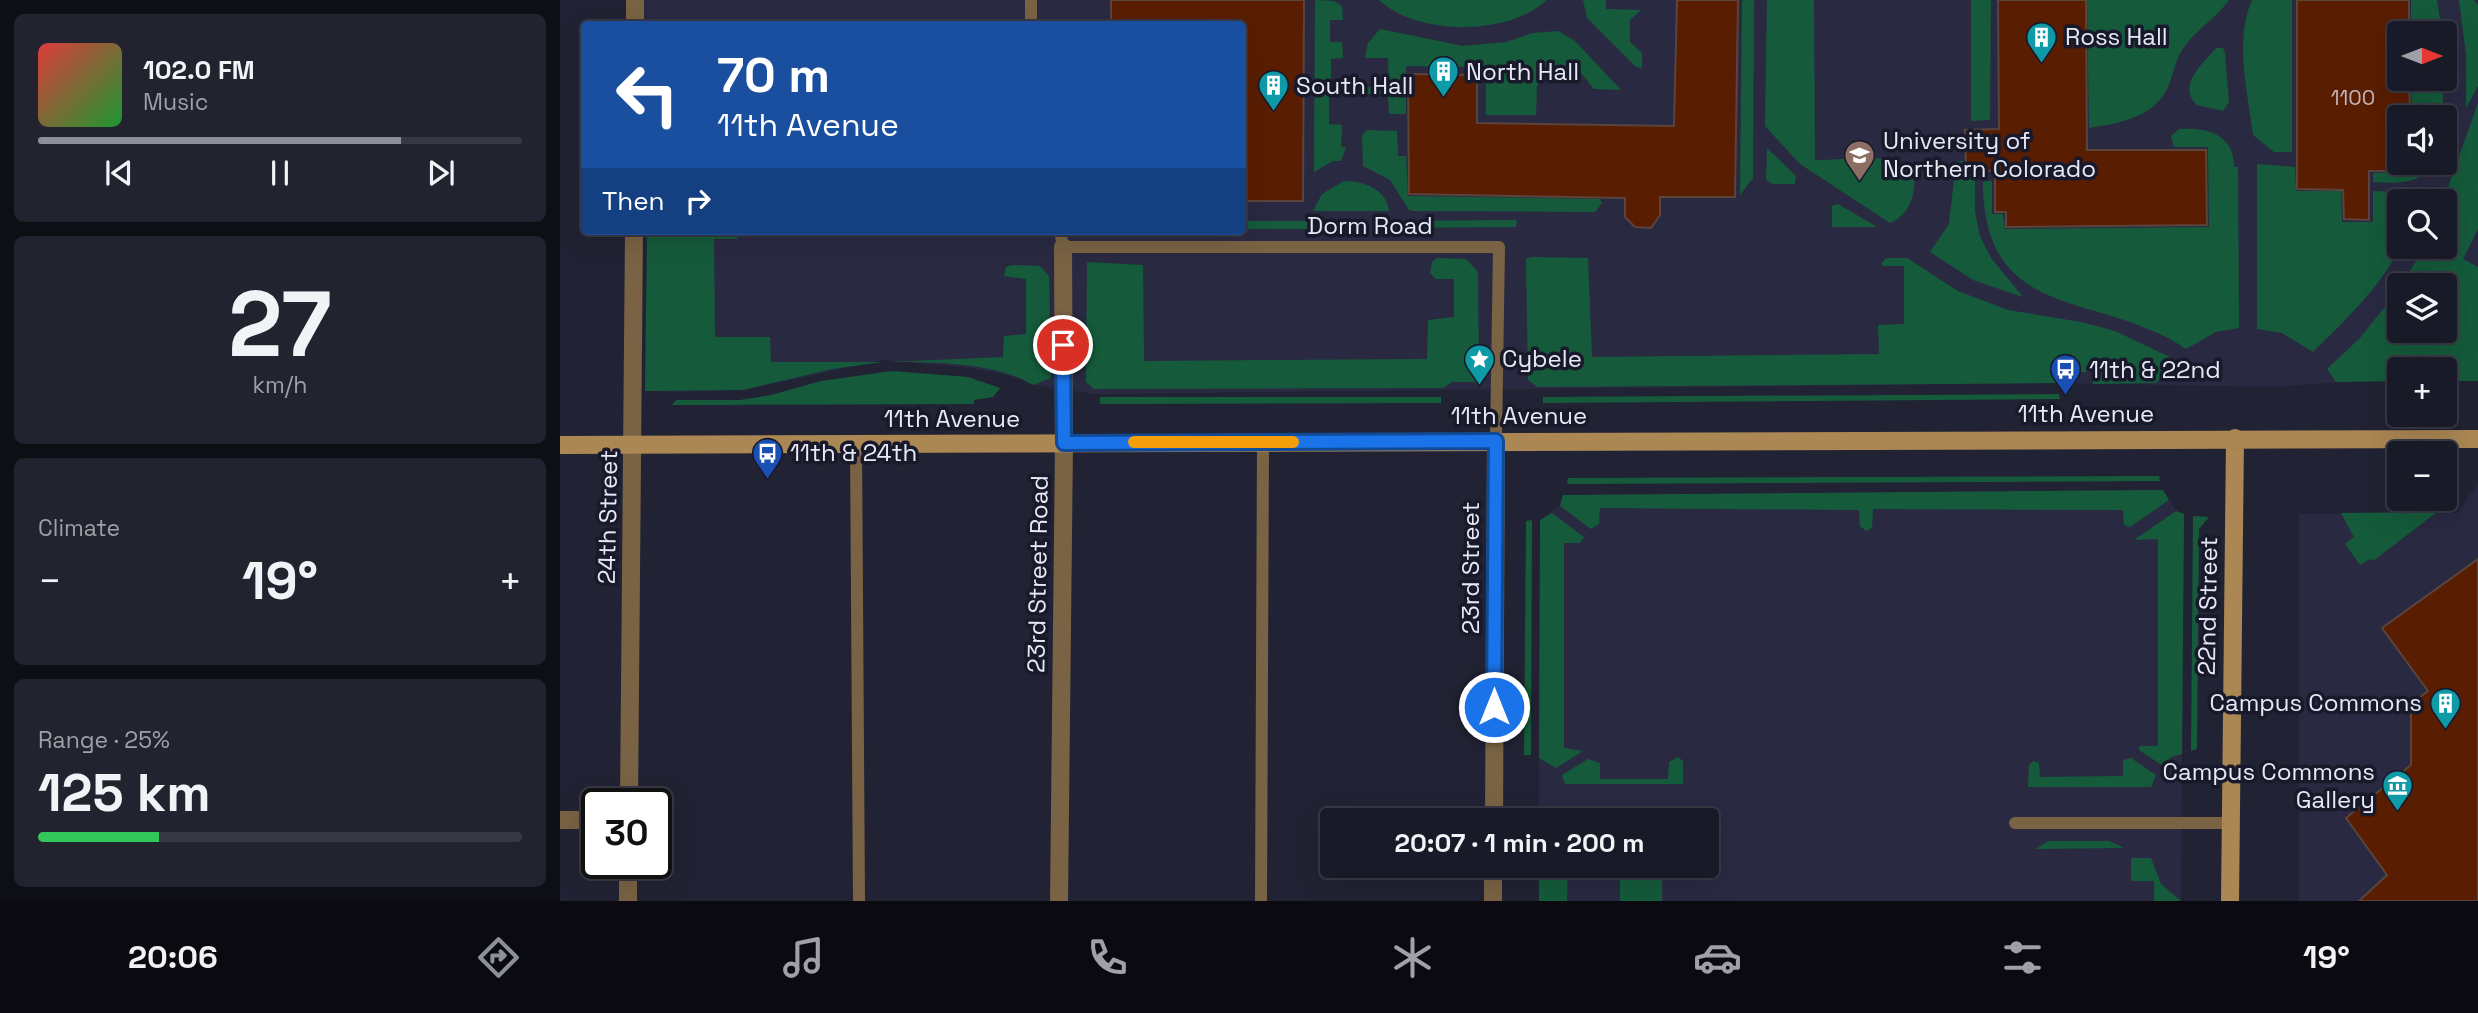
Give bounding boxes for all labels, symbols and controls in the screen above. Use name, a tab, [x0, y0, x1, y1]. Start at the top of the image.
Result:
building icon: Ross Hall	[2025, 20, 2059, 64]
place label: Ross Hall	[2065, 21, 2168, 52]
north arrow	[2387, 21, 2457, 91]
map controls	[2387, 21, 2457, 511]
text: 70 m	[717, 44, 830, 106]
icon: left	[602, 49, 693, 140]
text: 102.0 FM	[143, 53, 255, 87]
building icon: North Hall	[1426, 55, 1460, 99]
place label: North Hall	[1466, 56, 1579, 87]
building icon: South Hall	[1256, 69, 1290, 113]
place label: South Hall	[1296, 70, 1413, 101]
house number: 1100	[2331, 84, 2375, 111]
text: Music	[143, 87, 208, 117]
text: 11th Avenue	[717, 105, 899, 145]
button: sound	[2387, 105, 2457, 175]
place label: University of Northern Colorado	[1883, 125, 2096, 184]
school or university icon: University of Northern Colorado	[1843, 138, 1877, 182]
icon: previous	[100, 154, 138, 192]
icon: pause	[261, 154, 299, 192]
icon: next	[422, 154, 460, 192]
icon: right	[679, 182, 717, 220]
text: Then	[602, 184, 665, 218]
button: search	[2387, 189, 2457, 259]
street label: Dorm Road	[1307, 210, 1433, 241]
text: 27	[228, 266, 332, 383]
button: layers	[2387, 273, 2457, 343]
pin	[1033, 315, 1093, 375]
icon: arrive	[1044, 326, 1082, 364]
place icon: Cybele	[1462, 342, 1496, 386]
place label: Cybele	[1502, 343, 1582, 374]
bus stop icon: 11th & 22nd	[2049, 353, 2083, 397]
place label: 11th & 22nd	[2089, 354, 2221, 385]
button: +	[2387, 357, 2457, 427]
text: km/h	[253, 370, 307, 400]
street label: 11th Avenue	[2018, 398, 2154, 429]
street label: 11th Avenue	[1451, 400, 1587, 431]
street label: 11th Avenue	[884, 403, 1020, 434]
bus stop icon: 11th & 24th	[750, 436, 784, 480]
place label: 11th & 24th	[790, 437, 917, 468]
button: −	[2387, 441, 2457, 511]
street label: 24th Street	[591, 450, 624, 584]
street label: 23rd Street Road	[1020, 475, 1055, 673]
street label: 23rd Street	[1455, 502, 1486, 634]
text: Climate	[38, 513, 120, 543]
street label: 22nd Street	[2191, 536, 2224, 676]
text: 19°	[242, 548, 318, 614]
text: −	[38, 557, 62, 605]
text: +	[498, 557, 522, 605]
position arrow	[1457, 670, 1531, 744]
building icon: Campus Commons	[2428, 686, 2462, 730]
place label: Campus Commons	[2209, 687, 2422, 718]
text: Range · 25%	[38, 725, 170, 755]
place label: Campus Commons Gallery	[2162, 756, 2375, 815]
text: 125 km	[38, 760, 211, 826]
museum icon: Campus Commons Gallery	[2381, 769, 2415, 813]
speed limit sign: 30	[581, 788, 672, 879]
text: 20:07 · 1 min · 200 m	[1395, 826, 1644, 860]
icon: directions	[474, 933, 523, 982]
icon: music	[779, 933, 828, 982]
icon: phone	[1083, 933, 1132, 982]
icon: climate	[1388, 933, 1437, 982]
icon: car	[1693, 933, 1742, 982]
icon: filters	[1998, 933, 2047, 982]
text: 20:06	[128, 937, 218, 977]
text: 19°	[2303, 937, 2350, 977]

